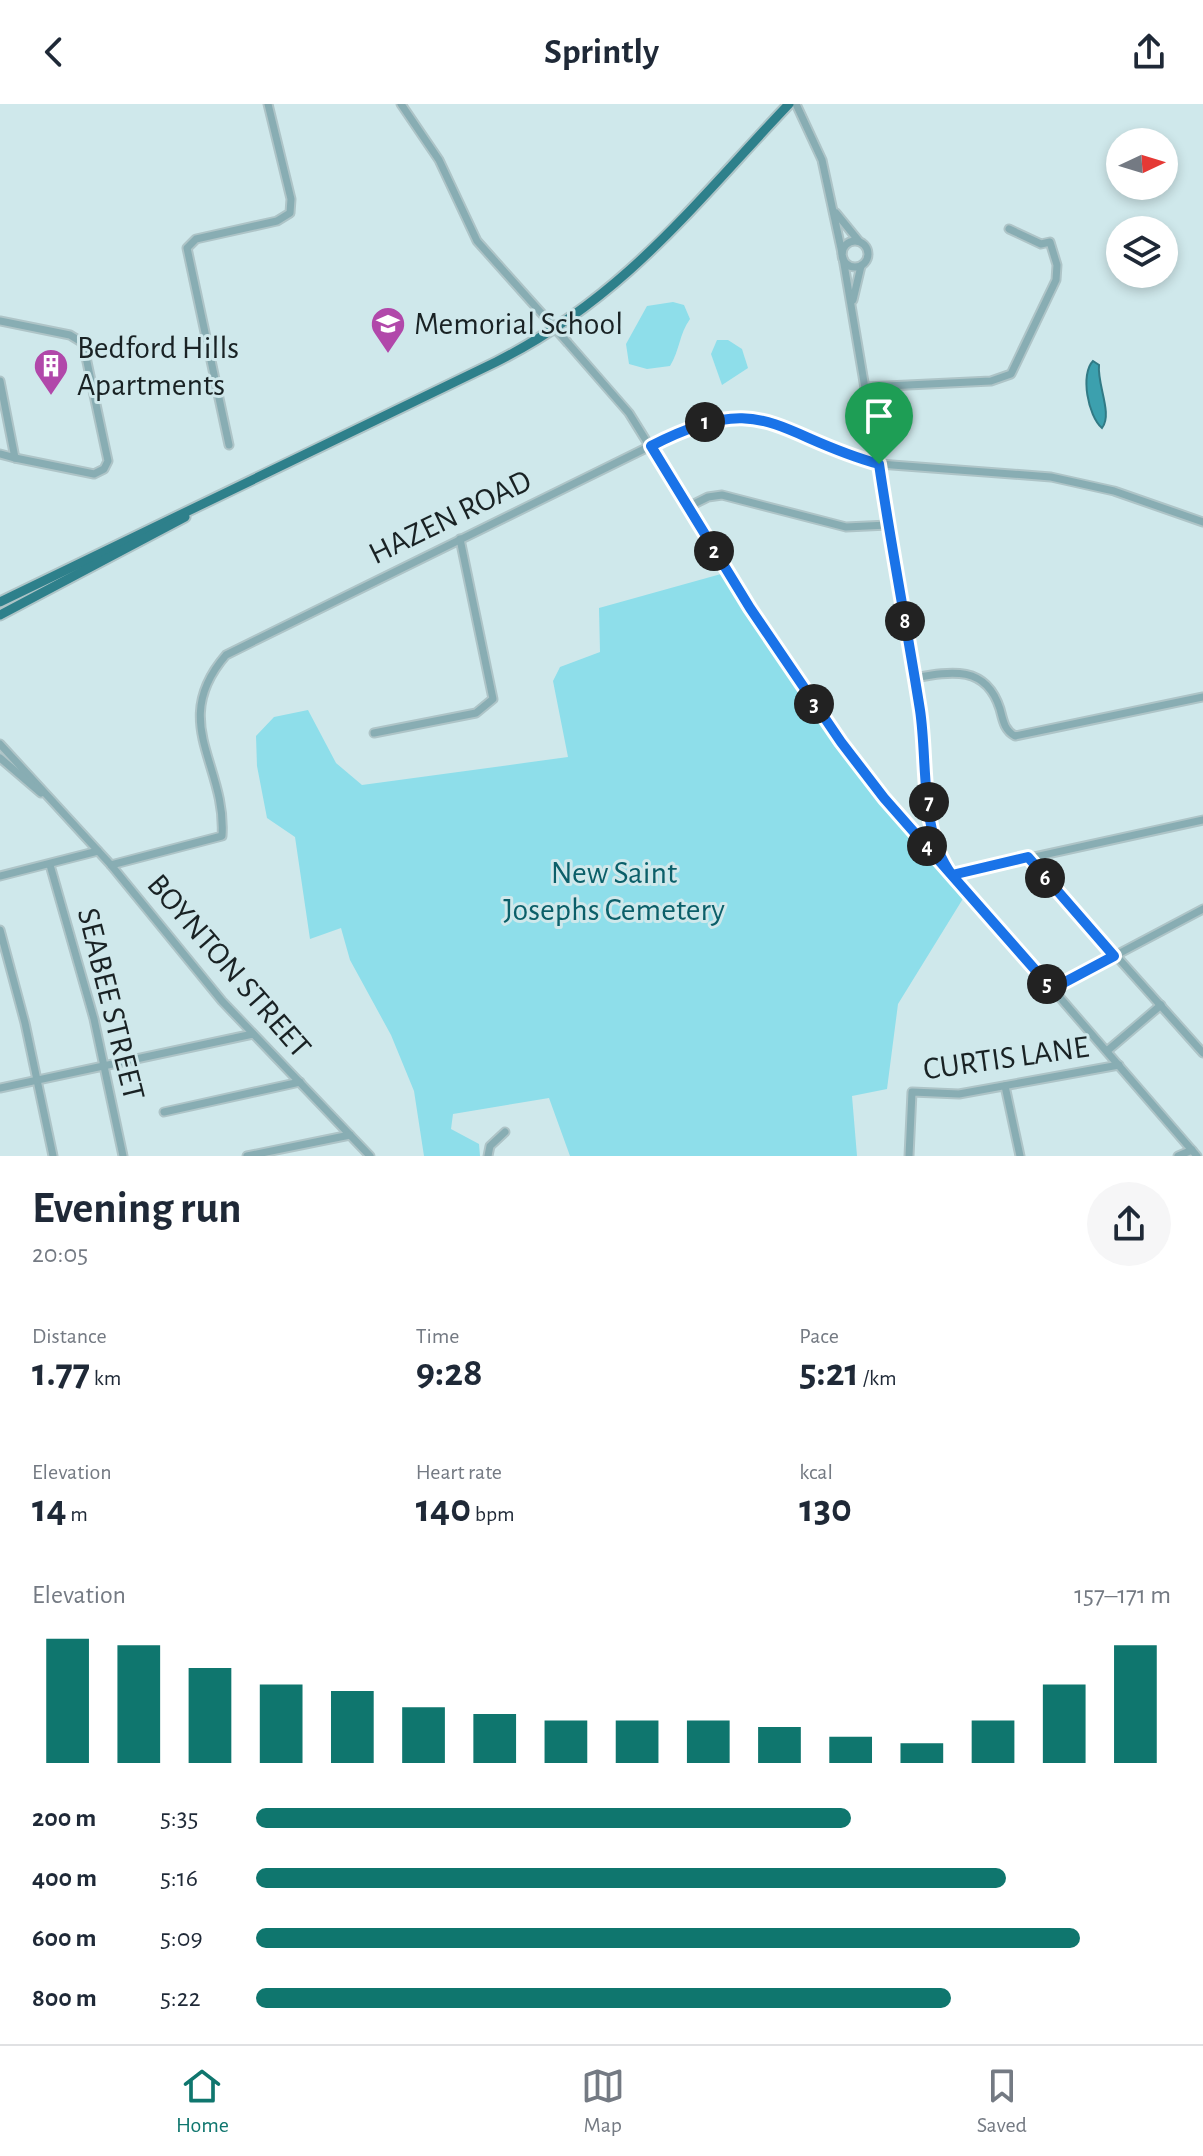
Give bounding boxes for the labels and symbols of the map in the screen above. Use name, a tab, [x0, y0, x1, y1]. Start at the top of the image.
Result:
north arrow	[1106, 128, 1178, 200]
school or university icon: Memorial School	[369, 305, 407, 355]
place label: Memorial School	[414, 308, 623, 340]
place label: Bedford Hills Apartments	[77, 332, 239, 401]
building icon: Bedford Hills Apartments	[32, 347, 70, 397]
pin	[845, 382, 913, 464]
pin: 1	[685, 402, 725, 442]
street label: HAZEN ROAD	[364, 464, 536, 570]
pin: 2	[694, 531, 734, 571]
pin: 8	[885, 601, 925, 641]
pin: 3	[794, 684, 834, 724]
pin: 7	[909, 782, 949, 822]
pin: 4	[907, 826, 947, 866]
park label: New Saint Josephs Cemetery	[503, 857, 725, 926]
pin: 6	[1025, 858, 1065, 898]
street label: BOYNTON STREET	[141, 868, 317, 1064]
street label: SEABEE STREET	[72, 905, 150, 1104]
pin: 5	[1027, 964, 1067, 1004]
street label: CURTIS LANE	[921, 1031, 1091, 1085]

